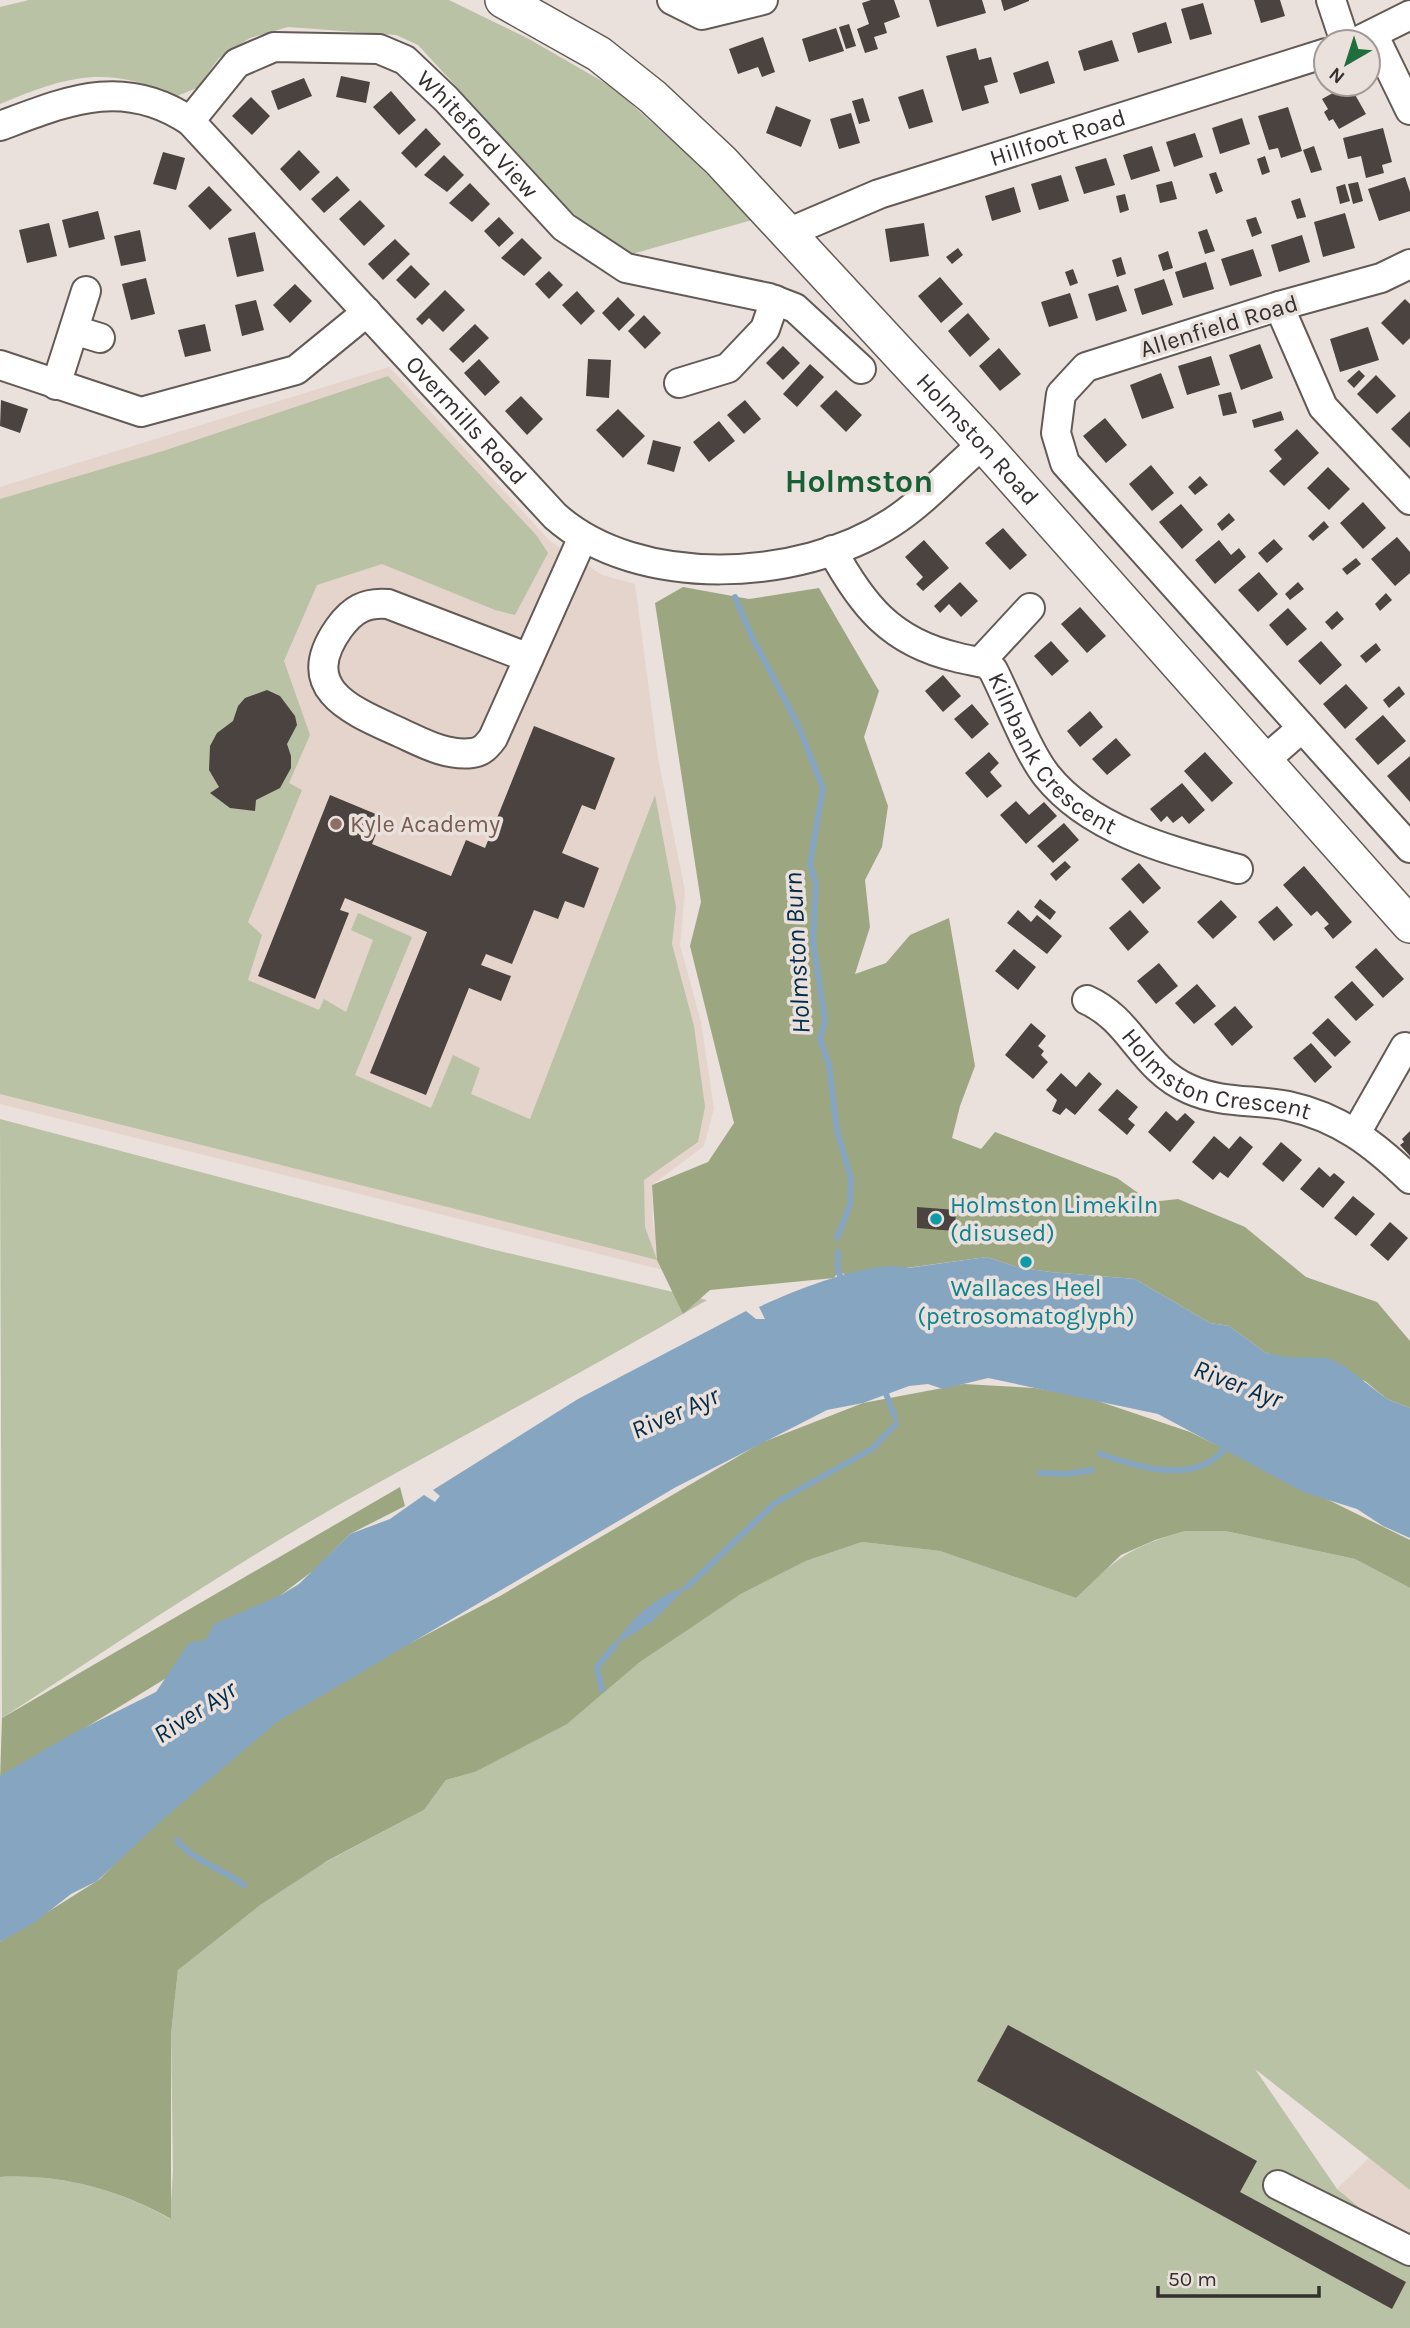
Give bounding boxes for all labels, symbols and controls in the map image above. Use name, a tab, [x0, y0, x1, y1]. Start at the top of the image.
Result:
north arrow	[1312, 28, 1382, 98]
text: N	[1325, 63, 1349, 88]
street label: Whiteford View	[411, 65, 544, 204]
street label: Hillfoot Road	[986, 103, 1129, 172]
street label: Allenfield Road	[1137, 289, 1301, 363]
street label: Overmills Road	[400, 350, 533, 490]
street label: Holmston Road	[911, 367, 1045, 511]
district label: Holmston	[785, 463, 933, 500]
street label: Kilnbank Crescent	[982, 668, 1121, 840]
place label: Kyle Academy	[350, 810, 500, 838]
marker: Kyle Academy	[328, 816, 344, 832]
water label: Holmston Burn	[777, 871, 817, 1035]
street label: Holmston Crescent	[1116, 1023, 1315, 1125]
place label: Holmston Limekiln (disused)	[950, 1191, 1158, 1247]
marker: Holmston Limekiln (disused)	[928, 1211, 944, 1227]
marker: Wallaces Heel (petrosomatoglyph)	[1018, 1254, 1034, 1270]
place label: Wallaces Heel (petrosomatoglyph)	[917, 1274, 1135, 1330]
water label: River Ayr	[1189, 1353, 1288, 1415]
water label: River Ayr	[626, 1380, 725, 1446]
water label: River Ayr	[148, 1673, 243, 1750]
scale bar	[1158, 2254, 1319, 2298]
text: 50 m	[1168, 2267, 1217, 2291]

